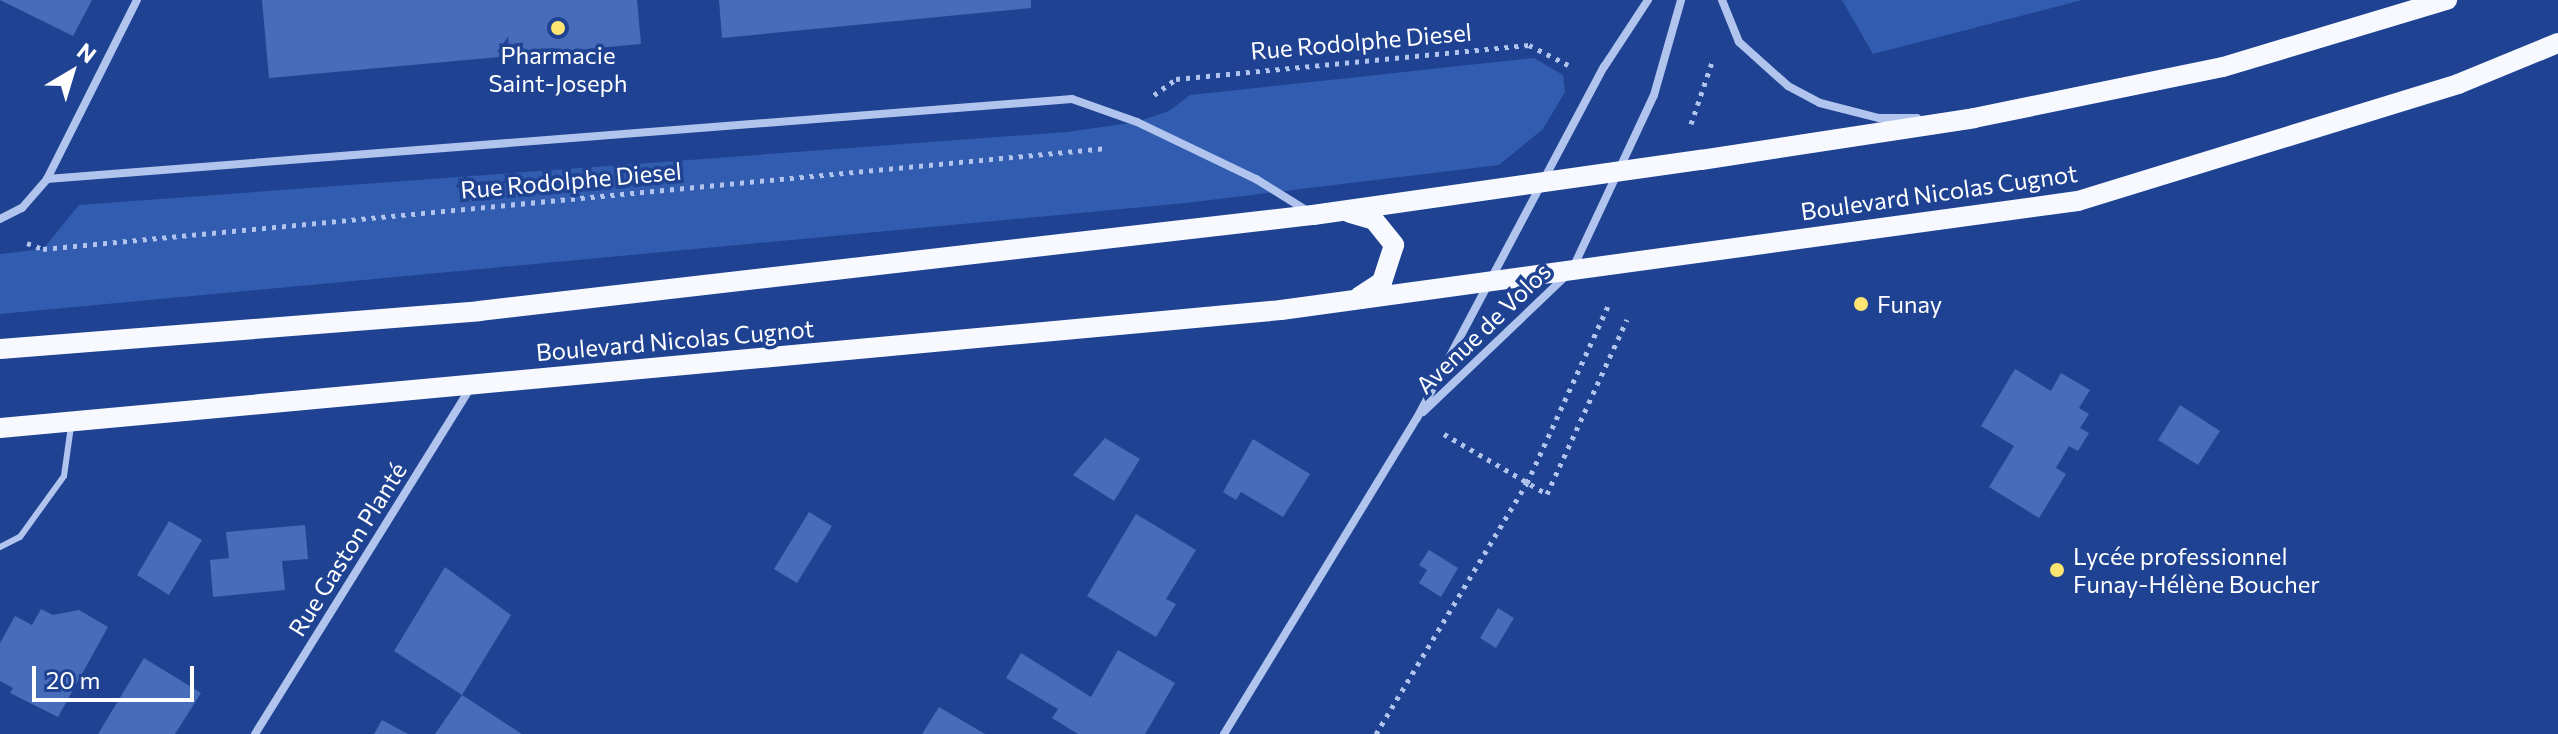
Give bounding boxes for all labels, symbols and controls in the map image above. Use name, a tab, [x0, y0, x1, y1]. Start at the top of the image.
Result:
street label: Rue Rodolphe Diesel	[1249, 17, 1473, 65]
marker: Pharmacie Saint-Joseph	[549, 19, 567, 37]
north arrow	[32, 32, 112, 112]
text: N	[72, 37, 102, 68]
place label: Pharmacie Saint-Joseph	[488, 41, 628, 97]
street label: Rue Rodolphe Diesel	[459, 156, 683, 204]
street label: Boulevard Nicolas Cugnot	[1799, 158, 2079, 226]
street label: Avenue de Volos	[1410, 257, 1556, 399]
place label: Funay	[1877, 290, 1942, 318]
marker: Funay	[1852, 295, 1870, 313]
street label: Boulevard Nicolas Cugnot	[535, 313, 815, 367]
street label: Rue Gaston Planté	[282, 457, 412, 641]
place label: Lycée professionnel Funay-Hélène Boucher	[2073, 542, 2320, 598]
marker: Lycée professionnel Funay-Hélène Boucher	[2048, 561, 2066, 579]
scale bar	[36, 650, 198, 700]
text: 20 m	[46, 665, 100, 694]

